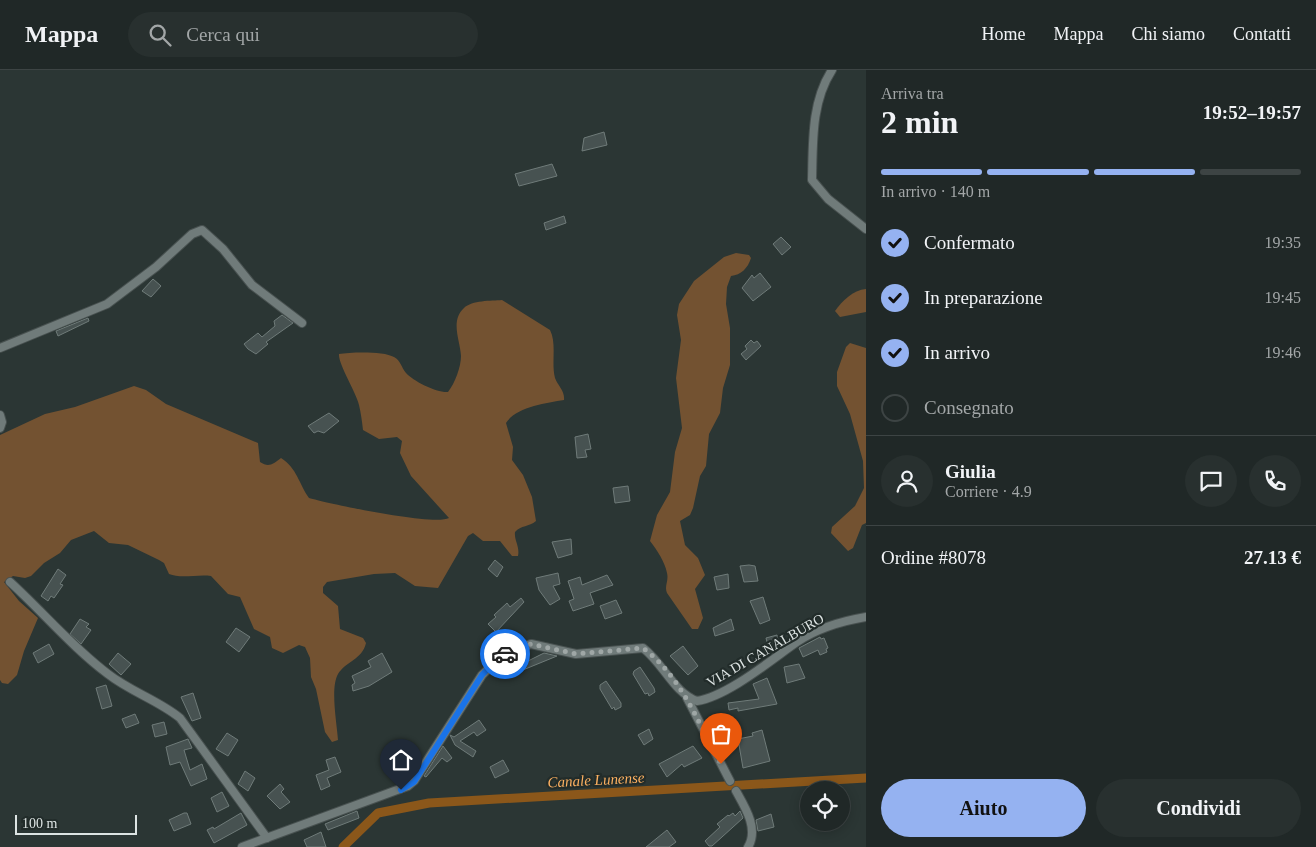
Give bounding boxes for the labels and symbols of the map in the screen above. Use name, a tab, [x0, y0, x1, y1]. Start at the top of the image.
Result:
street label: VIA DI CANALBURO	[704, 611, 827, 690]
courier	[480, 629, 530, 679]
pin	[700, 713, 742, 764]
pin	[380, 739, 422, 790]
water label: Canale Lunense	[547, 769, 645, 791]
scale bar	[15, 812, 138, 835]

